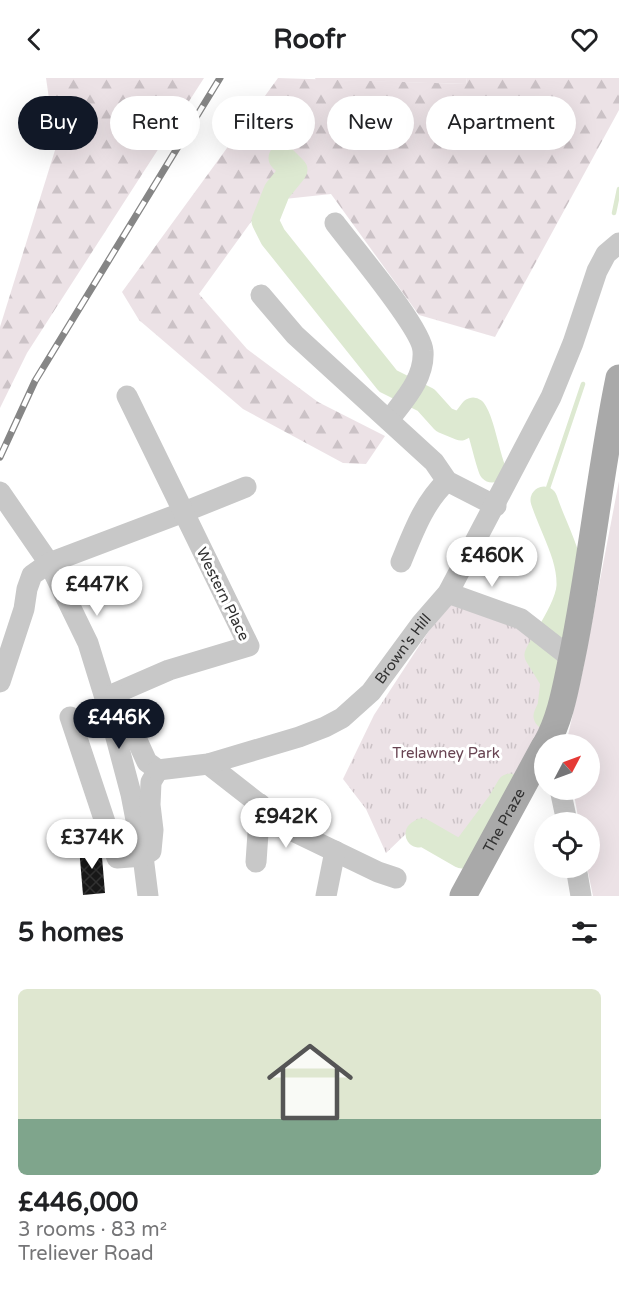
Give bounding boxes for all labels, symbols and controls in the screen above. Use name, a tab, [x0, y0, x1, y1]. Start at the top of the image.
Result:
icon: back	[18, 23, 51, 56]
text: Roofr	[273, 23, 346, 56]
icon: heart	[568, 23, 601, 56]
chip: Buy	[18, 96, 98, 150]
chip: Rent	[110, 96, 200, 150]
chip: Filters	[212, 96, 315, 150]
chip: New	[327, 96, 414, 150]
chip: Apartment	[426, 96, 576, 150]
pin: £460K	[450, 537, 534, 588]
street label: Western Place	[193, 544, 253, 644]
text: £460K	[460, 544, 524, 568]
pin: £447K	[55, 566, 139, 617]
text: £447K	[65, 573, 129, 597]
street label: Brown's Hill	[371, 610, 435, 687]
pin: £446K	[77, 699, 161, 750]
text: £446K	[87, 706, 151, 730]
north arrow	[534, 734, 600, 800]
map controls	[534, 734, 600, 878]
park label: Trelawney Park	[392, 744, 500, 762]
street label: The Praze	[479, 785, 529, 856]
pin: £942K	[244, 798, 328, 849]
text: £942K	[254, 805, 318, 829]
button: locate	[534, 812, 600, 878]
pin: £374K	[50, 819, 134, 870]
text: £374K	[60, 826, 124, 850]
icon: filters	[568, 916, 601, 949]
text: 5 homes	[18, 917, 124, 948]
icon: home	[256, 1028, 364, 1136]
text: £446,000	[18, 1187, 138, 1218]
text: 3 rooms · 83 m²	[18, 1218, 167, 1242]
text: Treliever Road	[18, 1242, 154, 1266]

